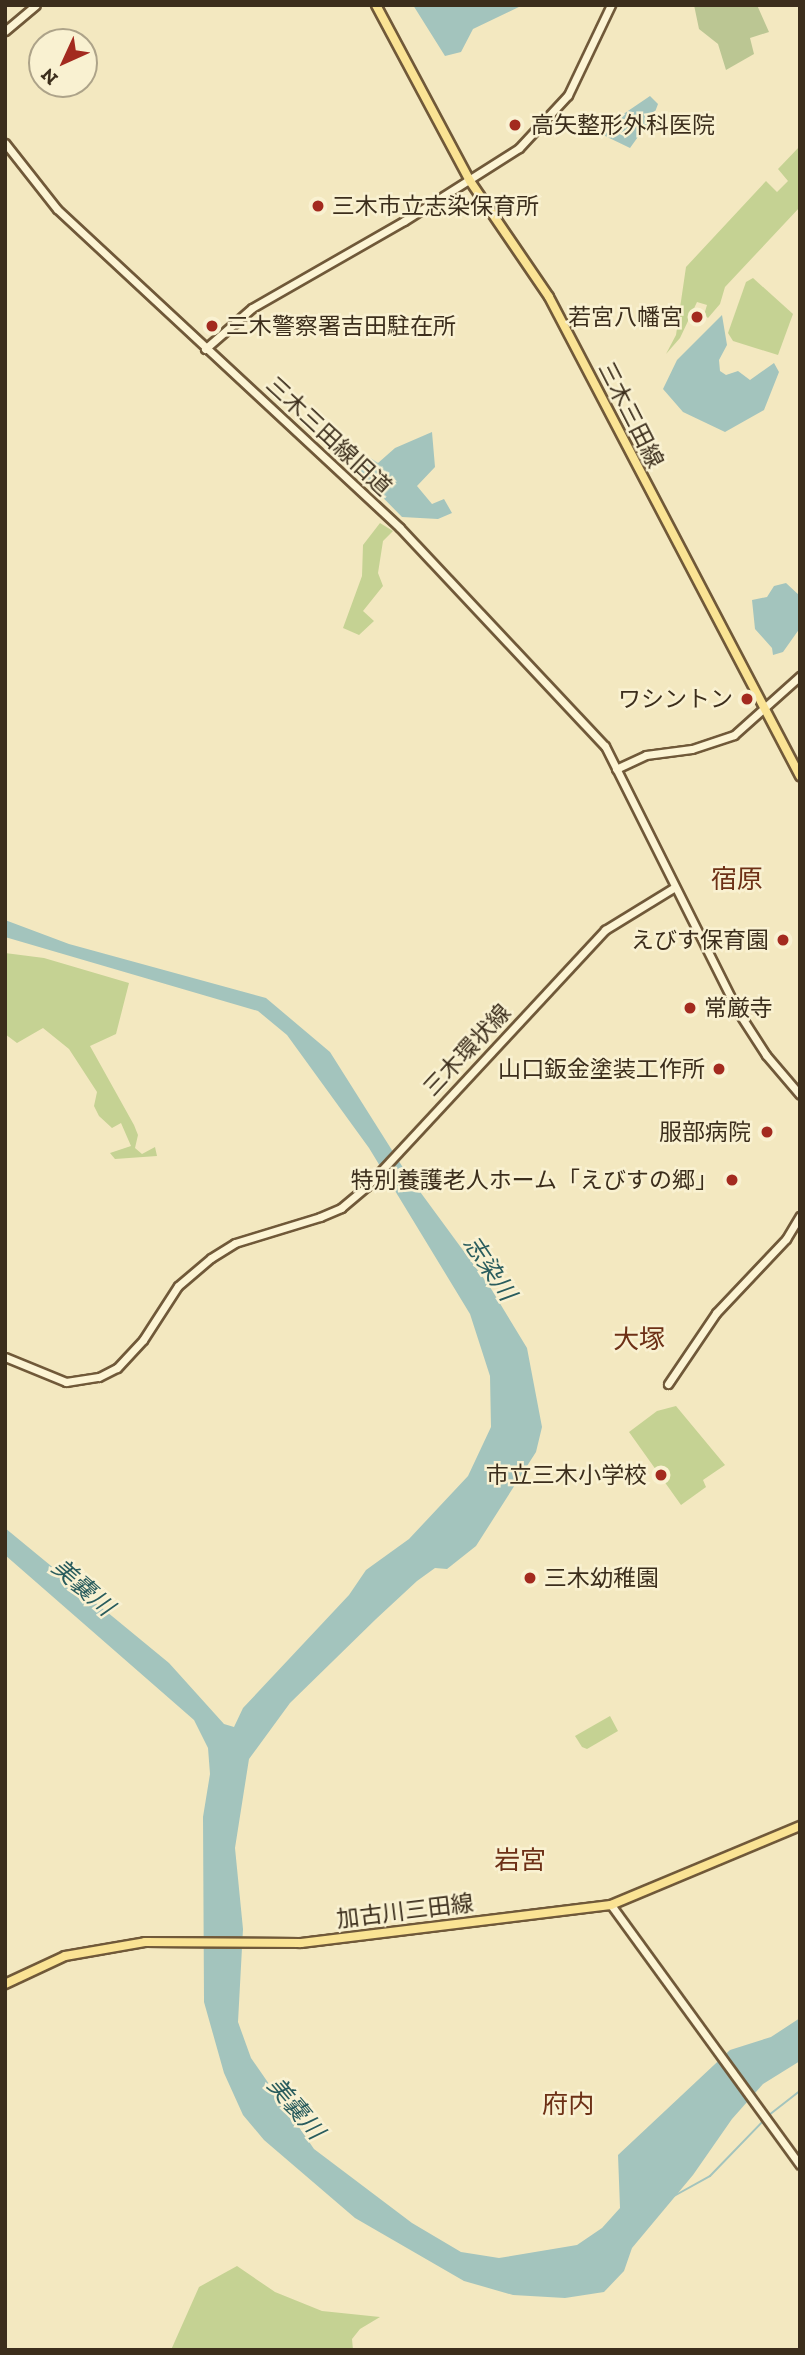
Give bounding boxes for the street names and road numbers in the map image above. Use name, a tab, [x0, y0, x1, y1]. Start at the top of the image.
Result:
street label: 三木三田線	[593, 358, 669, 472]
street label: 三木三田線旧道	[261, 371, 397, 501]
street label: 三木環状線	[418, 999, 516, 1101]
street label: 加古川三田線	[335, 1889, 475, 1933]

